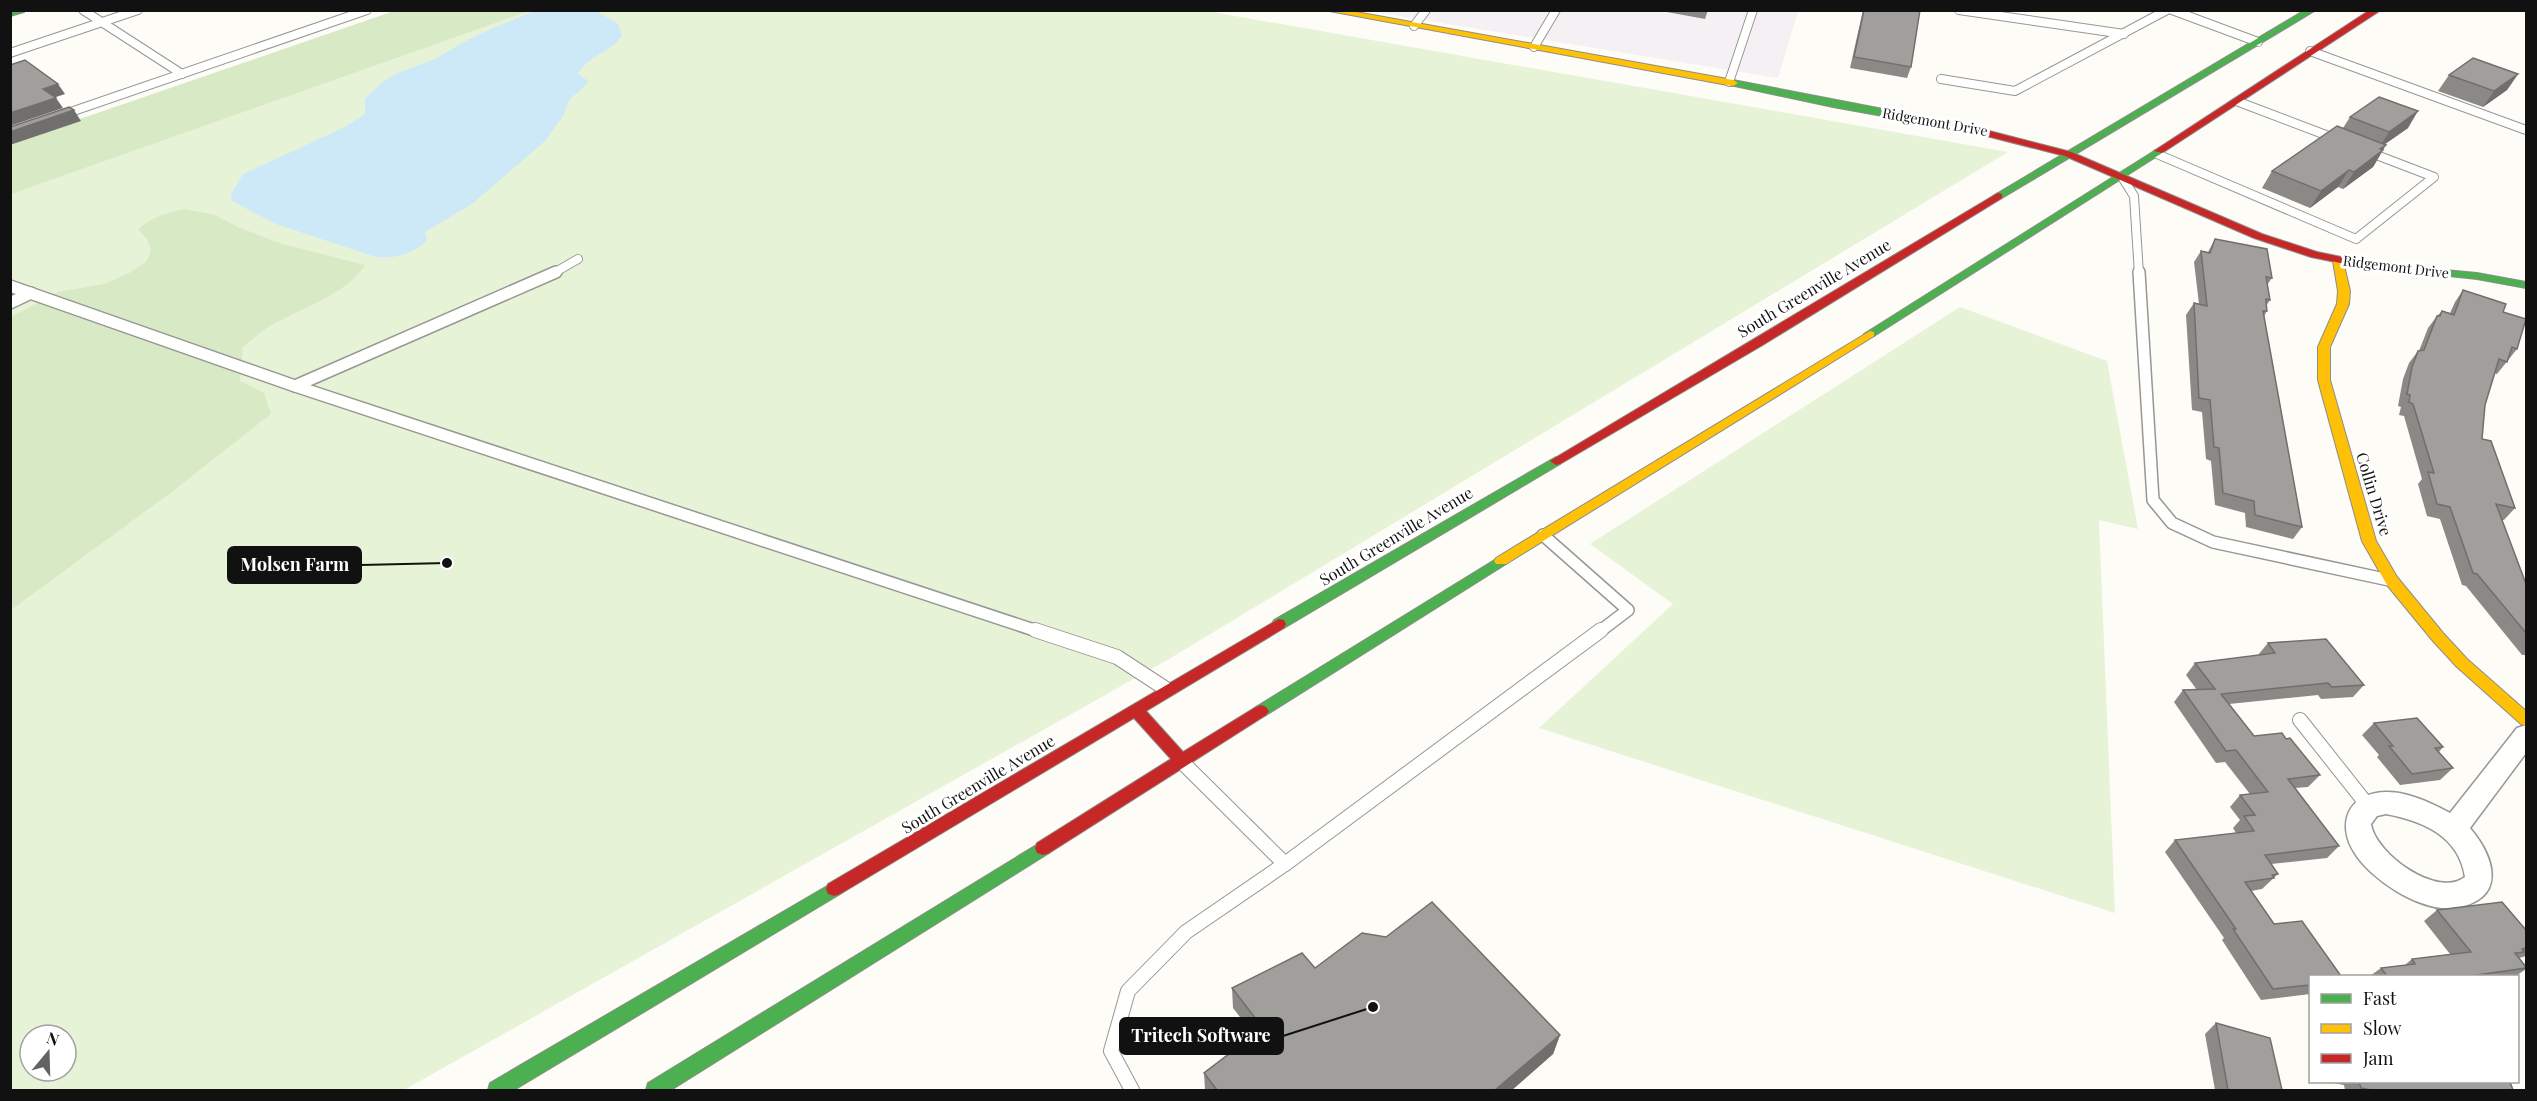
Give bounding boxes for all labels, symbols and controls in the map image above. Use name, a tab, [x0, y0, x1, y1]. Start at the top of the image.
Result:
street label: Ridgemont Drive	[1881, 103, 1989, 140]
street label: South Greenville Avenue	[1733, 233, 1894, 342]
street label: Ridgemont Drive	[2342, 251, 2450, 282]
street label: Collin Drive	[2352, 450, 2397, 538]
street label: South Greenville Avenue	[1315, 481, 1476, 590]
callout: Molsen Farm	[228, 547, 361, 583]
text: Molsen Farm	[241, 552, 350, 576]
street label: South Greenville Avenue	[897, 729, 1058, 838]
legend	[2309, 975, 2519, 1083]
text: Fast	[2363, 986, 2397, 1010]
text: Slow	[2363, 1016, 2401, 1040]
callout: Tritech Software	[1120, 1018, 1283, 1054]
north arrow	[18, 1023, 78, 1083]
text: Tritech Software	[1131, 1023, 1271, 1047]
text: N	[44, 1027, 62, 1050]
text: Jam	[2362, 1046, 2393, 1070]

